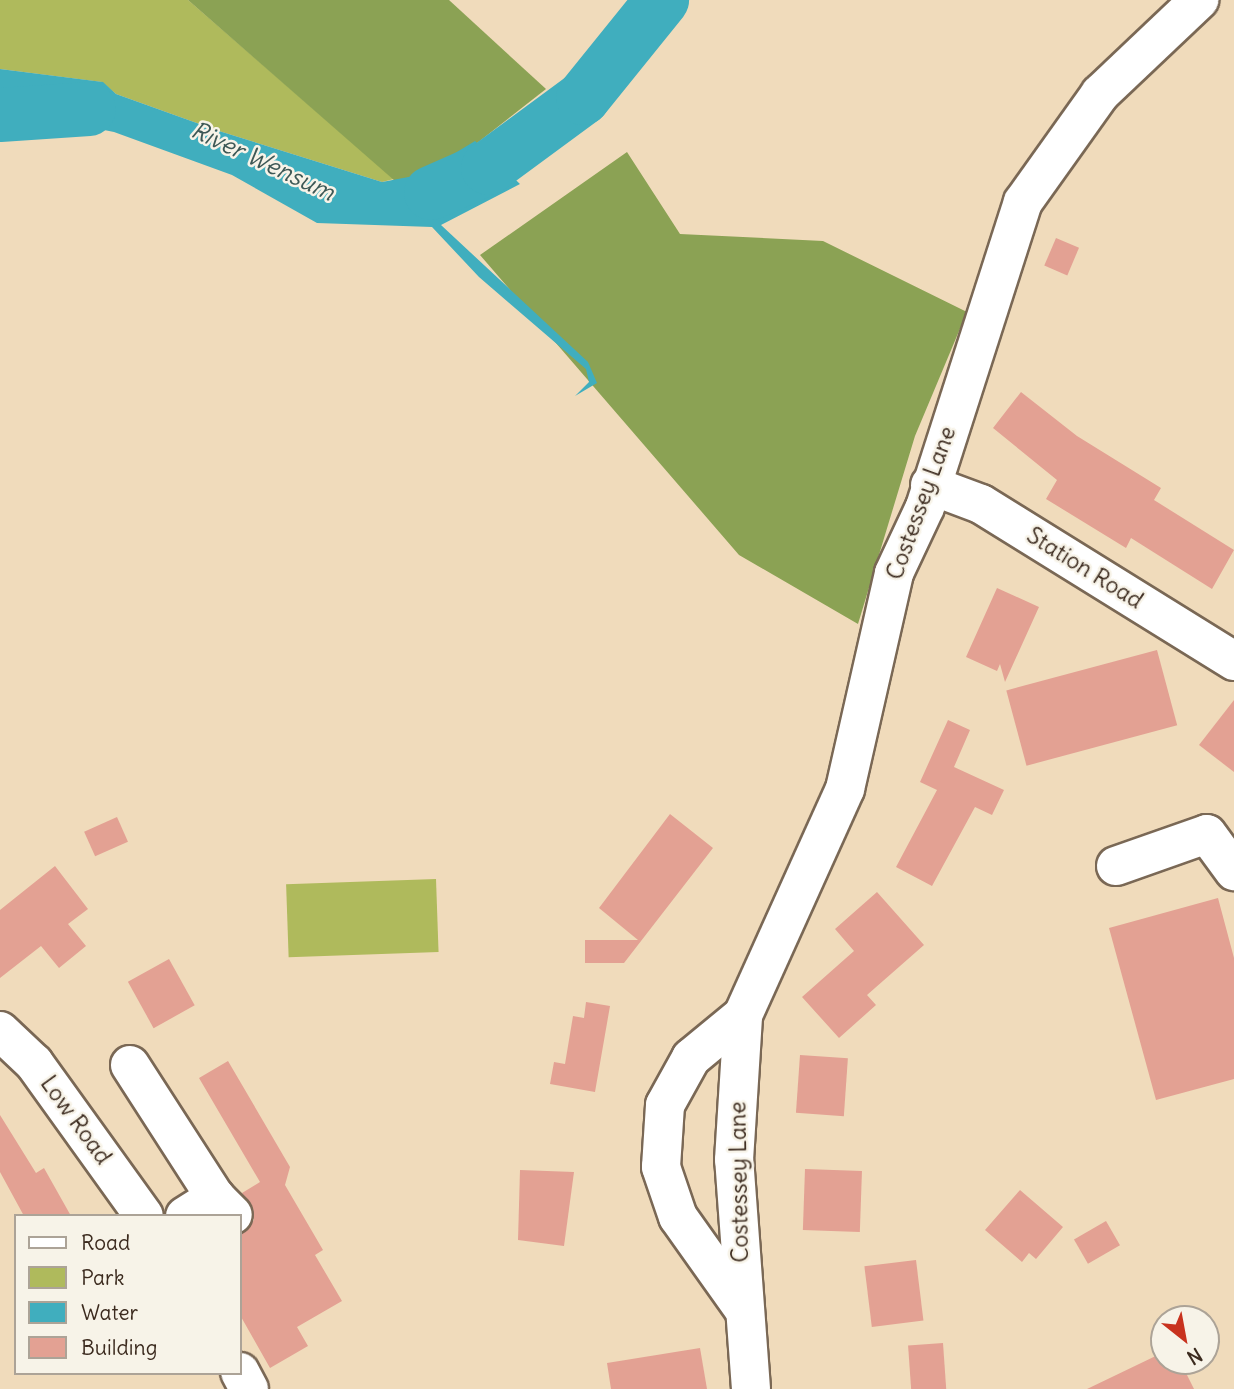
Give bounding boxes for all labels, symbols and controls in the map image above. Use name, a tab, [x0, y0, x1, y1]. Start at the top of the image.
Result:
water label: River Wensum	[187, 115, 339, 207]
street label: Costessey Lane	[880, 423, 962, 583]
street label: Station Road	[1022, 521, 1148, 615]
street label: Low Road	[35, 1070, 117, 1170]
street label: Costessey Lane	[724, 1101, 754, 1263]
legend	[14, 1214, 242, 1375]
text: Road	[81, 1229, 130, 1256]
text: Park	[81, 1264, 124, 1291]
text: Water	[81, 1299, 138, 1326]
north arrow	[1150, 1305, 1220, 1375]
text: Building	[81, 1334, 157, 1361]
text: N	[1183, 1343, 1207, 1370]

